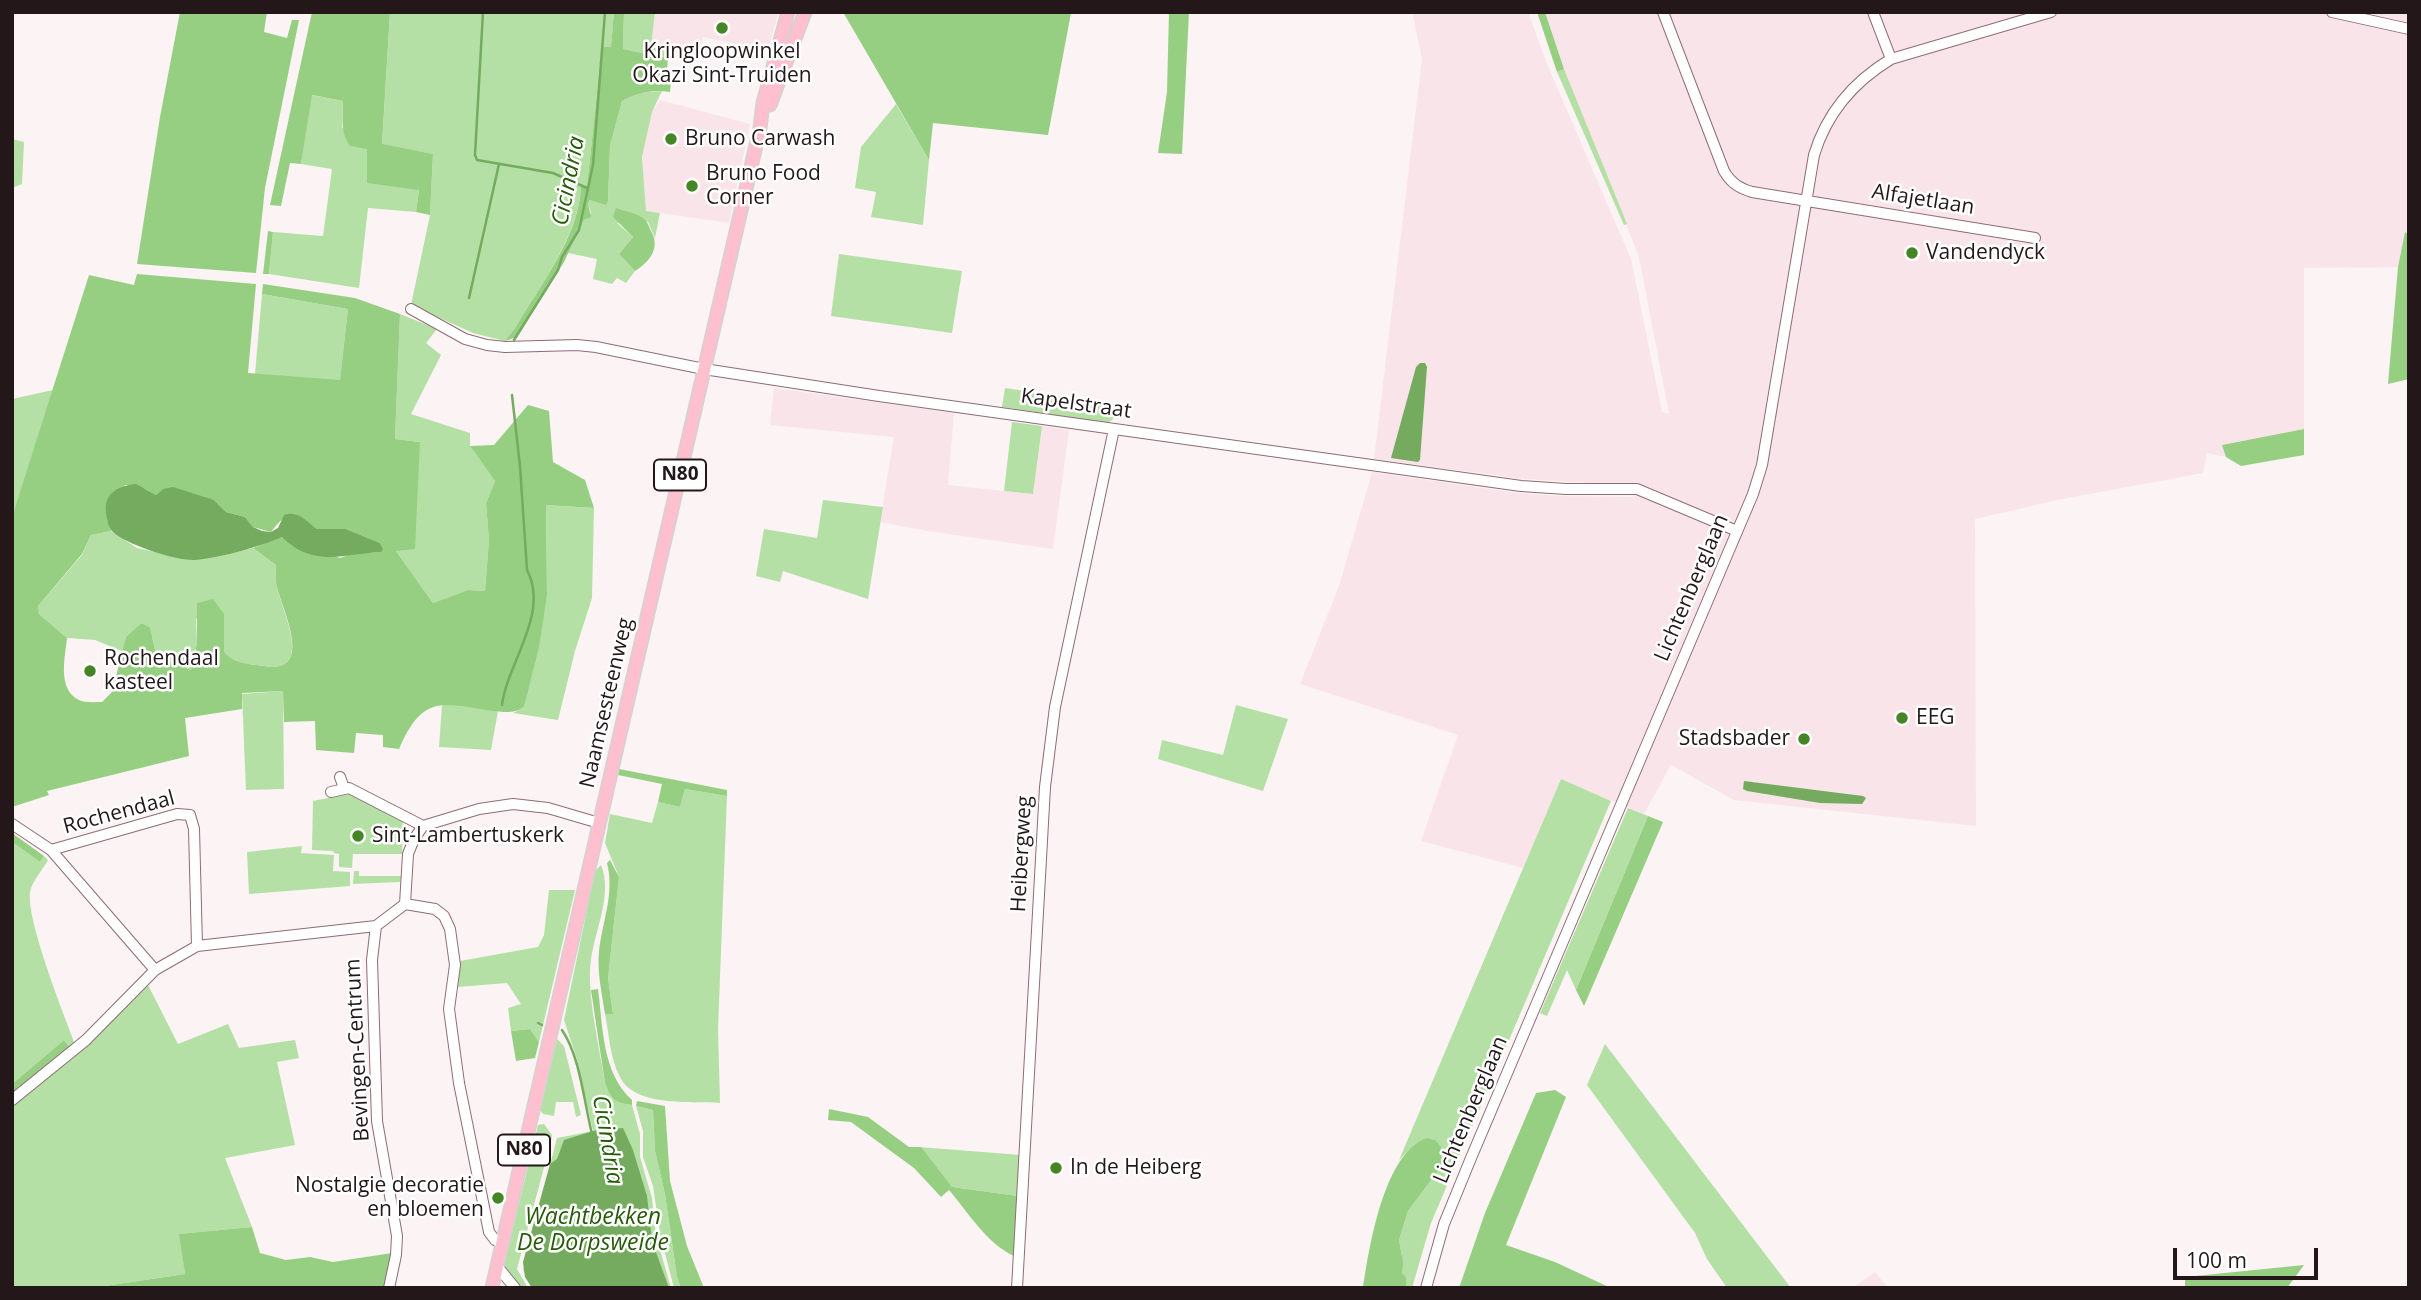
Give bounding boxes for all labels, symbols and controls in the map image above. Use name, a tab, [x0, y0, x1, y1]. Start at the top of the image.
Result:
marker: Kringloopwinkel Okazi Sint-Truiden	[714, 20, 730, 36]
place label: Kringloopwinkel Okazi Sint-Truiden	[632, 39, 812, 89]
place label: Bruno Carwash	[685, 126, 835, 152]
marker: Bruno Carwash	[663, 131, 679, 147]
water label: Cicindria	[547, 134, 591, 228]
place label: Bruno Food Corner	[706, 161, 821, 211]
marker: Bruno Food Corner	[684, 178, 700, 194]
street label: Alfajetlaan	[1870, 179, 1976, 221]
place label: Vandendyck	[1926, 240, 2045, 266]
marker: Vandendyck	[1904, 245, 1920, 261]
street label: Kapelstraat	[1019, 384, 1133, 424]
road number: N80	[654, 460, 706, 490]
street label: Lichtenberglaan	[1650, 511, 1734, 665]
street label: Naamsesteenweg	[575, 615, 639, 791]
place label: Rochendaal kasteel	[104, 646, 219, 696]
marker: Rochendaal kasteel	[82, 663, 98, 679]
place label: EEG	[1916, 705, 1955, 731]
marker: EEG	[1894, 710, 1910, 726]
place label: Stadsbader	[1679, 726, 1790, 752]
marker: Stadsbader	[1796, 731, 1812, 747]
street label: Rochendaal	[60, 786, 178, 840]
street label: Heibergweg	[1006, 795, 1038, 913]
place label: Sint-Lambertuskerk	[372, 823, 564, 849]
marker: Sint-Lambertuskerk	[350, 828, 366, 844]
street label: Bevingen-Centrum	[341, 958, 375, 1142]
street label: Lichtenberglaan	[1429, 1033, 1513, 1187]
water label: Cicindria	[586, 1093, 628, 1187]
road number: N80	[498, 1134, 550, 1166]
place label: In de Heiberg	[1070, 1155, 1201, 1181]
marker: In de Heiberg	[1048, 1160, 1064, 1176]
place label: Nostalgie decoratie en bloemen	[295, 1173, 484, 1223]
marker: Nostalgie decoratie en bloemen	[490, 1190, 506, 1206]
water label: Wachtbekken De Dorpsweide	[517, 1203, 669, 1257]
scale bar	[2176, 1234, 2321, 1278]
text: 100 m	[2186, 1246, 2247, 1274]

